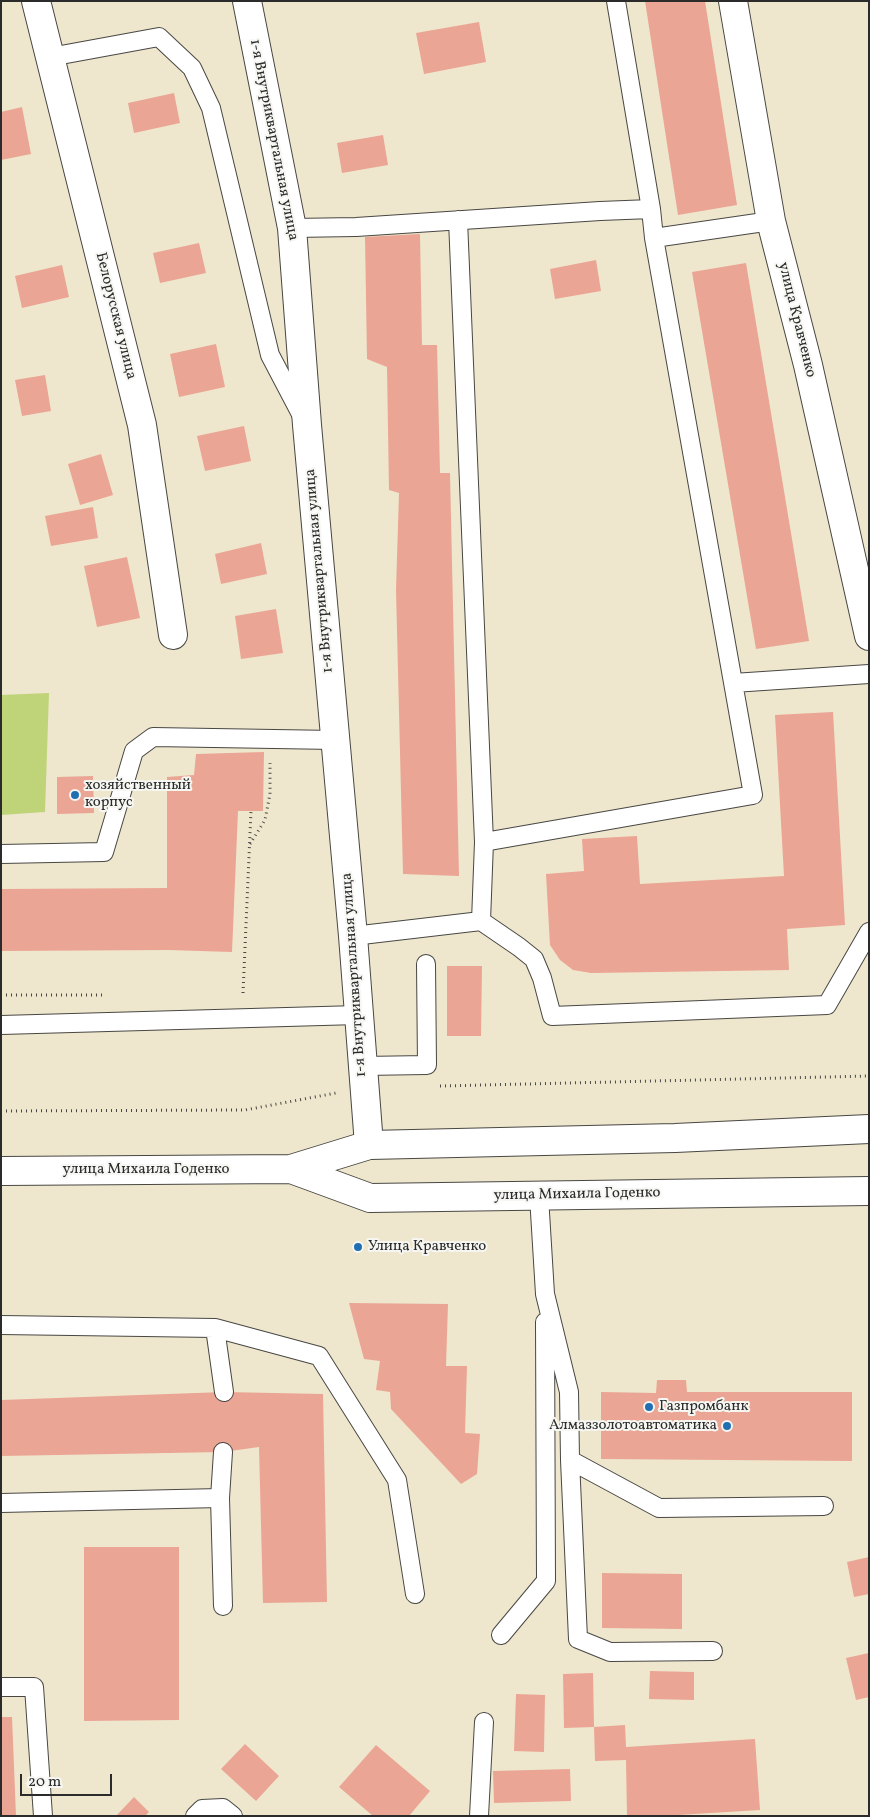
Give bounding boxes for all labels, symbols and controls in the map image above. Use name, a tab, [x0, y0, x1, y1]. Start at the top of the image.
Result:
street label: 1-я Внутриквартальная улица	[245, 38, 301, 242]
street label: Белорусская улица	[90, 251, 140, 381]
street label: улица Кравченко	[773, 260, 819, 380]
street label: 1-я Внутриквартальная улица	[302, 468, 338, 674]
place label: хозяйственный корпус	[85, 777, 191, 812]
marker: хозяйственный корпус	[69, 789, 81, 801]
street label: 1-я Внутриквартальная улица	[339, 872, 371, 1078]
street label: улица Михаила Годенко	[63, 1161, 229, 1179]
street label: улица Михаила Годенко	[493, 1185, 661, 1205]
place label: Улица Кравченко	[368, 1238, 486, 1256]
marker: Улица Кравченко	[352, 1241, 364, 1253]
place label: Газпромбанк	[659, 1398, 748, 1416]
marker: Газпромбанк	[643, 1401, 655, 1413]
place label: Алмаззолотоавтоматика	[549, 1417, 717, 1435]
marker: Алмаззолотоавтоматика	[721, 1420, 733, 1432]
scale bar	[22, 1764, 115, 1796]
text: 20 m	[28, 1772, 61, 1793]

